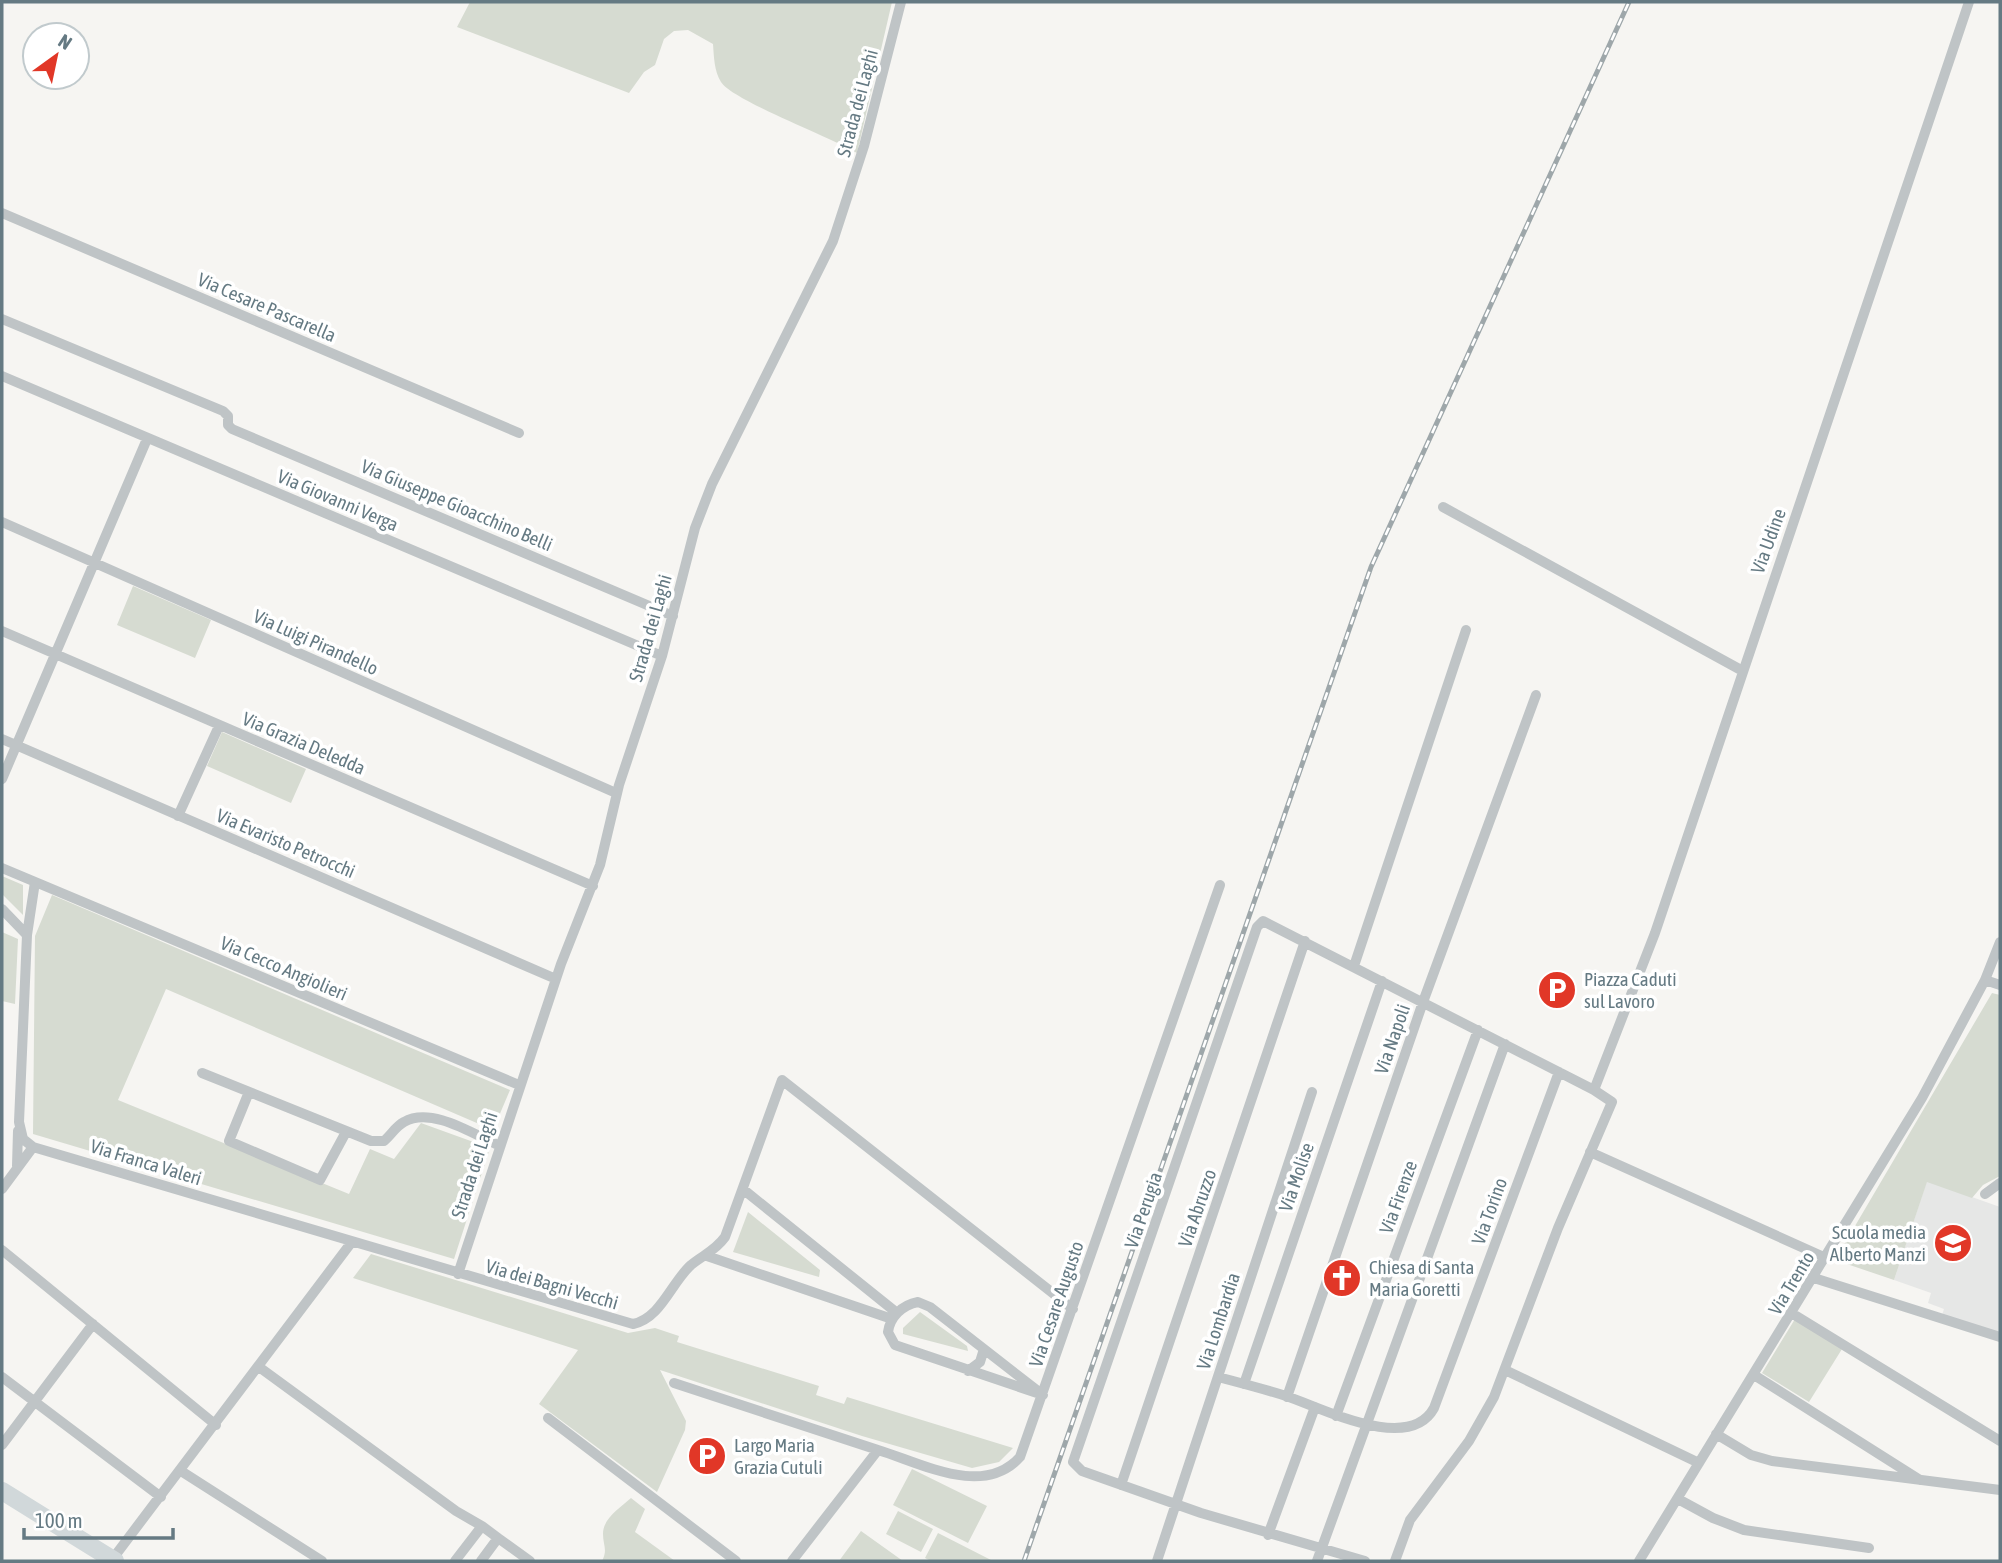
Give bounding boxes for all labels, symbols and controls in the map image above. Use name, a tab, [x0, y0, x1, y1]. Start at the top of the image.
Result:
north arrow	[21, 21, 91, 91]
text: N	[55, 29, 76, 54]
street label: Strada dei Laghi	[832, 47, 882, 159]
street label: Via Cesare Pascarella	[195, 268, 339, 346]
street label: Via Giuseppe Gioacchino Belli	[358, 455, 556, 555]
street label: Via Giovanni Verga	[274, 465, 402, 535]
street label: Via Udine	[1746, 506, 1790, 576]
street label: Strada dei Laghi	[624, 572, 676, 684]
street label: Via Luigi Pirandello	[250, 605, 382, 679]
street label: Via Grazia Deledda	[239, 707, 369, 779]
street label: Via Evaristo Petrocchi	[213, 804, 359, 882]
street label: Via Cecco Angiolieri	[217, 931, 351, 1005]
place label: Piazza Caduti sul Lavoro	[1584, 968, 1677, 1012]
parking icon: Piazza Caduti sul Lavoro	[1536, 969, 1578, 1011]
street label: Via Napoli	[1370, 1001, 1414, 1077]
street label: Strada dei Laghi	[446, 1109, 502, 1221]
street label: Via Franca Valeri	[88, 1135, 204, 1189]
street label: Via Molise	[1274, 1140, 1318, 1214]
street label: Via Firenze	[1375, 1158, 1421, 1236]
street label: Via Abruzzo	[1173, 1166, 1221, 1250]
street label: Via Perugia	[1120, 1169, 1166, 1251]
street label: Via Torino	[1467, 1175, 1511, 1247]
place label: Scuola media Alberto Manzi	[1830, 1221, 1926, 1265]
school or university icon: Scuola media Alberto Manzi	[1932, 1222, 1974, 1264]
street label: Via Cesare Augusto	[1024, 1238, 1088, 1370]
street label: Via Trento	[1764, 1247, 1818, 1319]
street label: Via dei Bagni Vecchi	[483, 1255, 621, 1313]
place label: Chiesa di Santa Maria Goretti	[1369, 1256, 1474, 1300]
church icon: Chiesa di Santa Maria Goretti	[1321, 1257, 1363, 1299]
street label: Via Lombardia	[1192, 1270, 1244, 1372]
place label: Largo Maria Grazia Cutuli	[734, 1434, 823, 1478]
parking icon: Largo Maria Grazia Cutuli	[686, 1435, 728, 1477]
scale bar	[24, 1496, 173, 1540]
text: 100 m	[35, 1508, 83, 1532]

